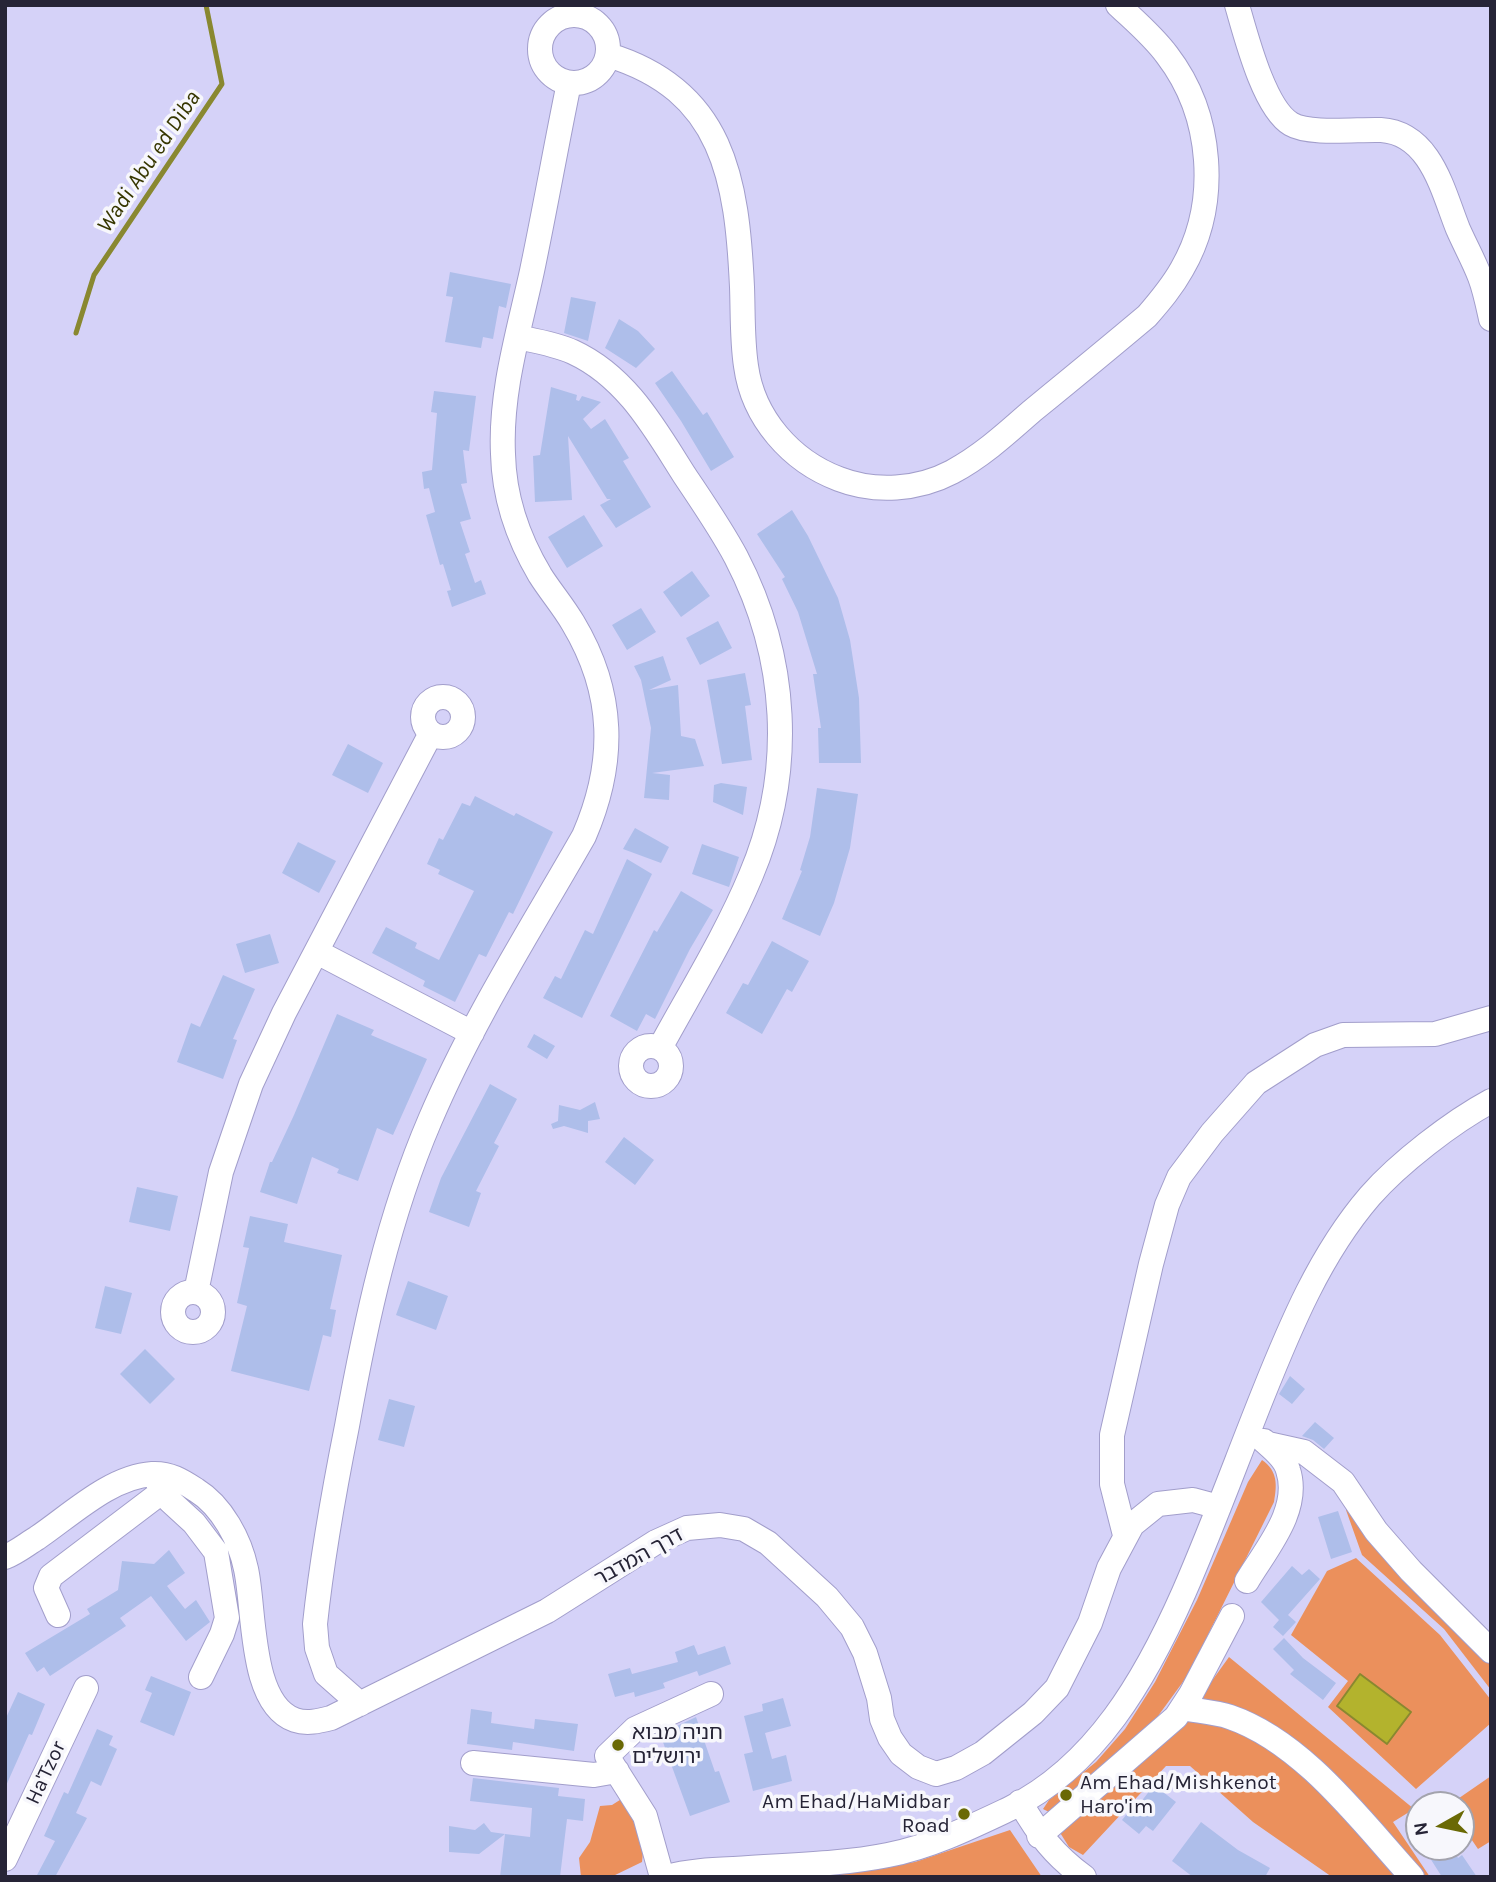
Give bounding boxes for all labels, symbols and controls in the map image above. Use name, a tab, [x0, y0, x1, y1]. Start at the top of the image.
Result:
water label: Wadi Abu ed Diba	[91, 86, 207, 238]
street label: דרך המדבר	[590, 1522, 688, 1592]
place label: חניה מבוא ירושלים	[632, 1720, 723, 1770]
street label: Ha'Tzor	[20, 1737, 72, 1809]
marker: חניה מבוא ירושלים	[610, 1737, 626, 1753]
place label: Am Ehad/Mishkenot Haro'im	[1080, 1770, 1277, 1820]
marker: Am Ehad/Mishkenot Haro'im	[1058, 1787, 1074, 1803]
place label: Am Ehad/HaMidbar Road	[762, 1789, 950, 1839]
north arrow	[1405, 1791, 1475, 1861]
marker: Am Ehad/HaMidbar Road	[956, 1806, 972, 1822]
text: N	[1409, 1821, 1433, 1837]

